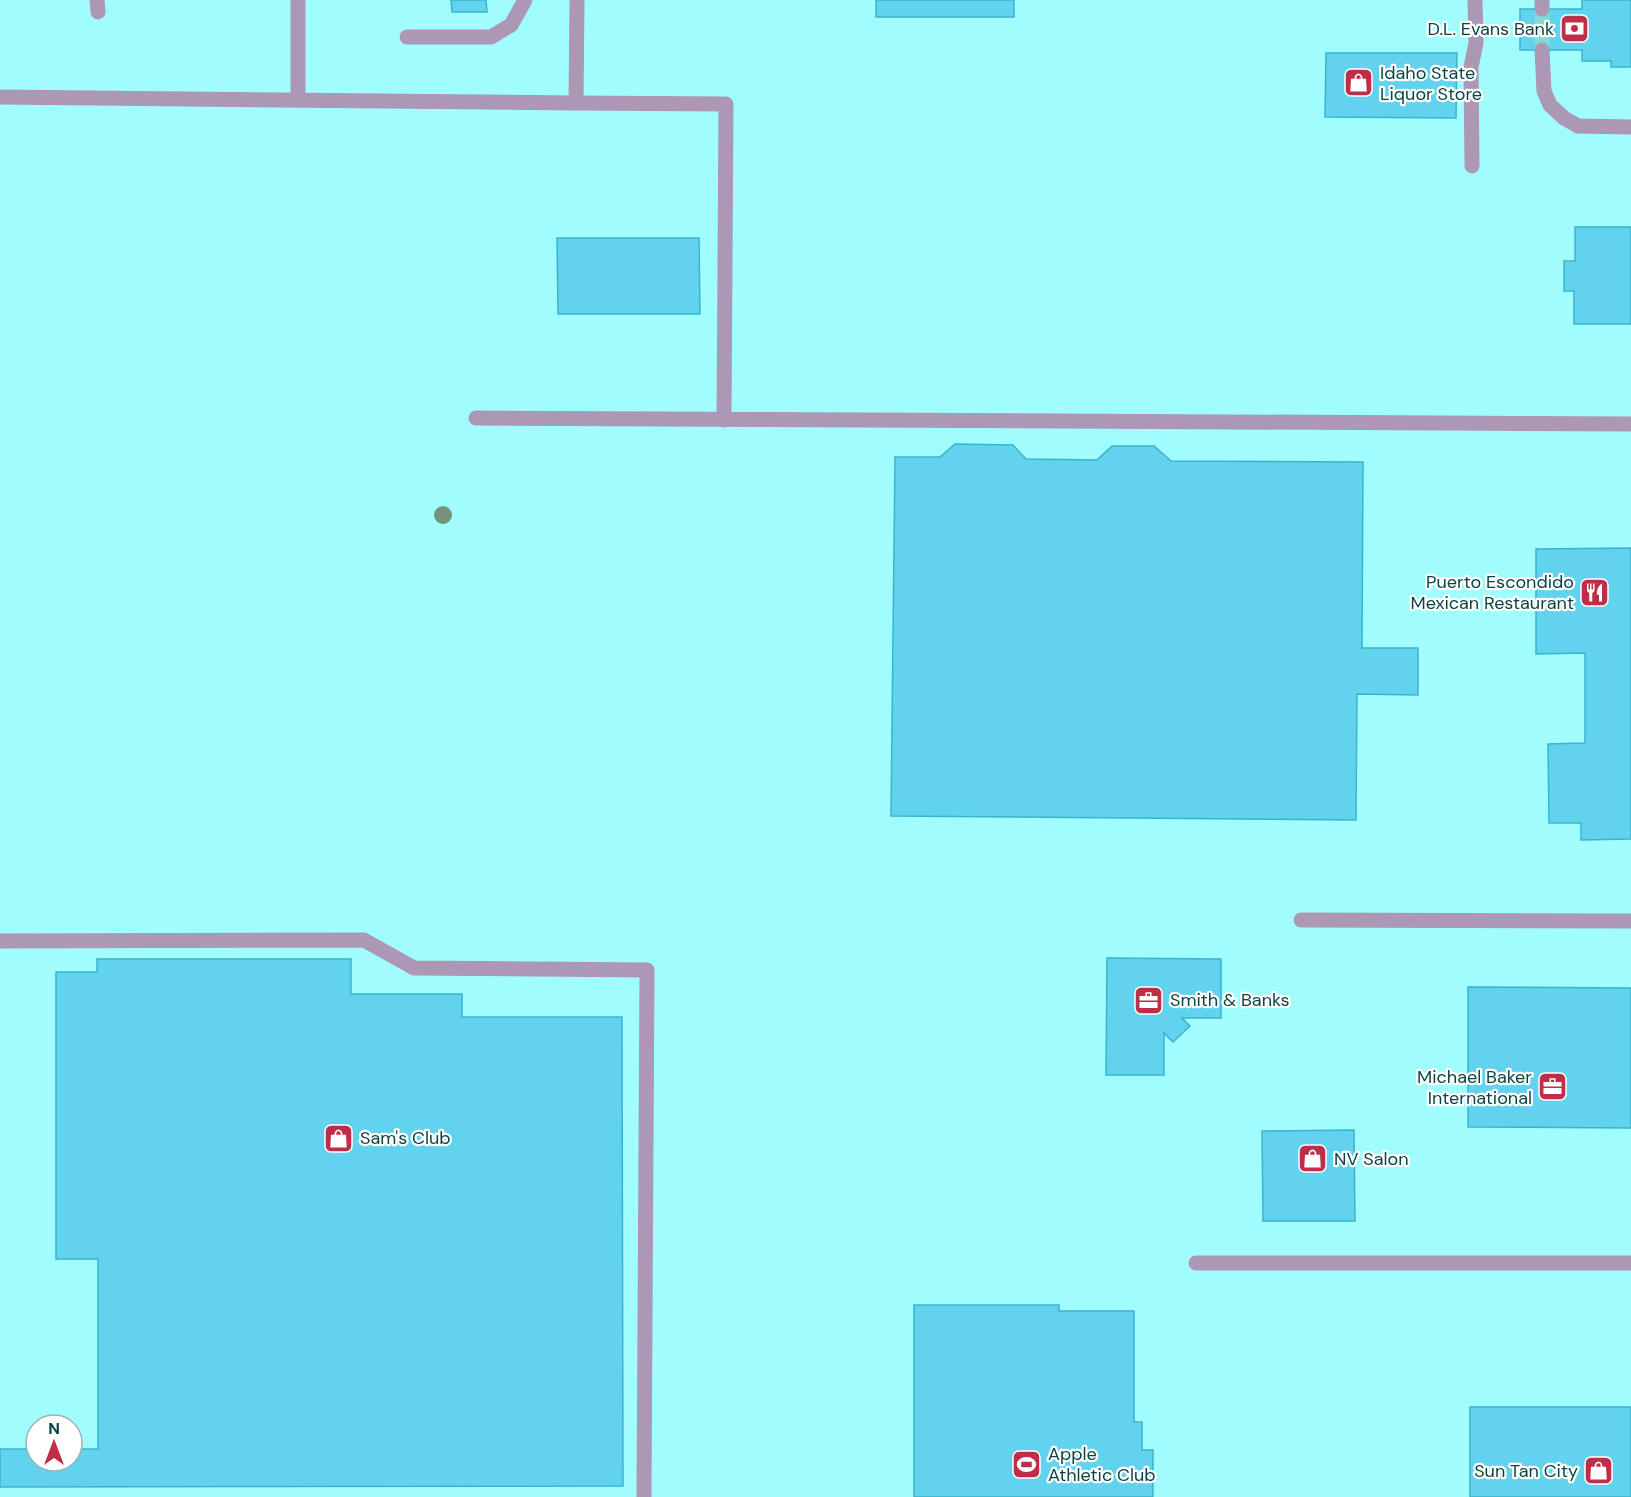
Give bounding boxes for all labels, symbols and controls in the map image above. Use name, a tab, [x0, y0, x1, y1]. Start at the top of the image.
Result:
bank icon: D.L. Evans Bank	[1559, 13, 1591, 45]
place label: D.L. Evans Bank	[1428, 17, 1554, 41]
place label: Idaho State Liquor Store	[1380, 61, 1482, 106]
shop icon: Idaho State Liquor Store	[1343, 67, 1375, 99]
place label: Puerto Escondido Mexican Restaurant	[1411, 570, 1574, 615]
restaurant icon: Puerto Escondido Mexican Restaurant	[1579, 576, 1611, 608]
office icon: Smith & Banks	[1133, 984, 1165, 1016]
place label: Smith & Banks	[1170, 988, 1290, 1012]
place label: Michael Baker International	[1417, 1065, 1532, 1110]
office icon: Michael Baker International	[1537, 1071, 1569, 1103]
shop icon: Sam's Club	[323, 1122, 355, 1154]
place label: Sam's Club	[360, 1126, 451, 1150]
shop icon: NV Salon	[1297, 1143, 1329, 1175]
place label: NV Salon	[1334, 1147, 1409, 1171]
north arrow	[24, 1413, 84, 1473]
text: N	[48, 1418, 60, 1439]
place label: Apple Athletic Club	[1048, 1442, 1156, 1487]
sports icon: Apple Athletic Club	[1011, 1448, 1043, 1480]
shop icon: Sun Tan City	[1583, 1455, 1615, 1487]
place label: Sun Tan City	[1474, 1459, 1578, 1483]

